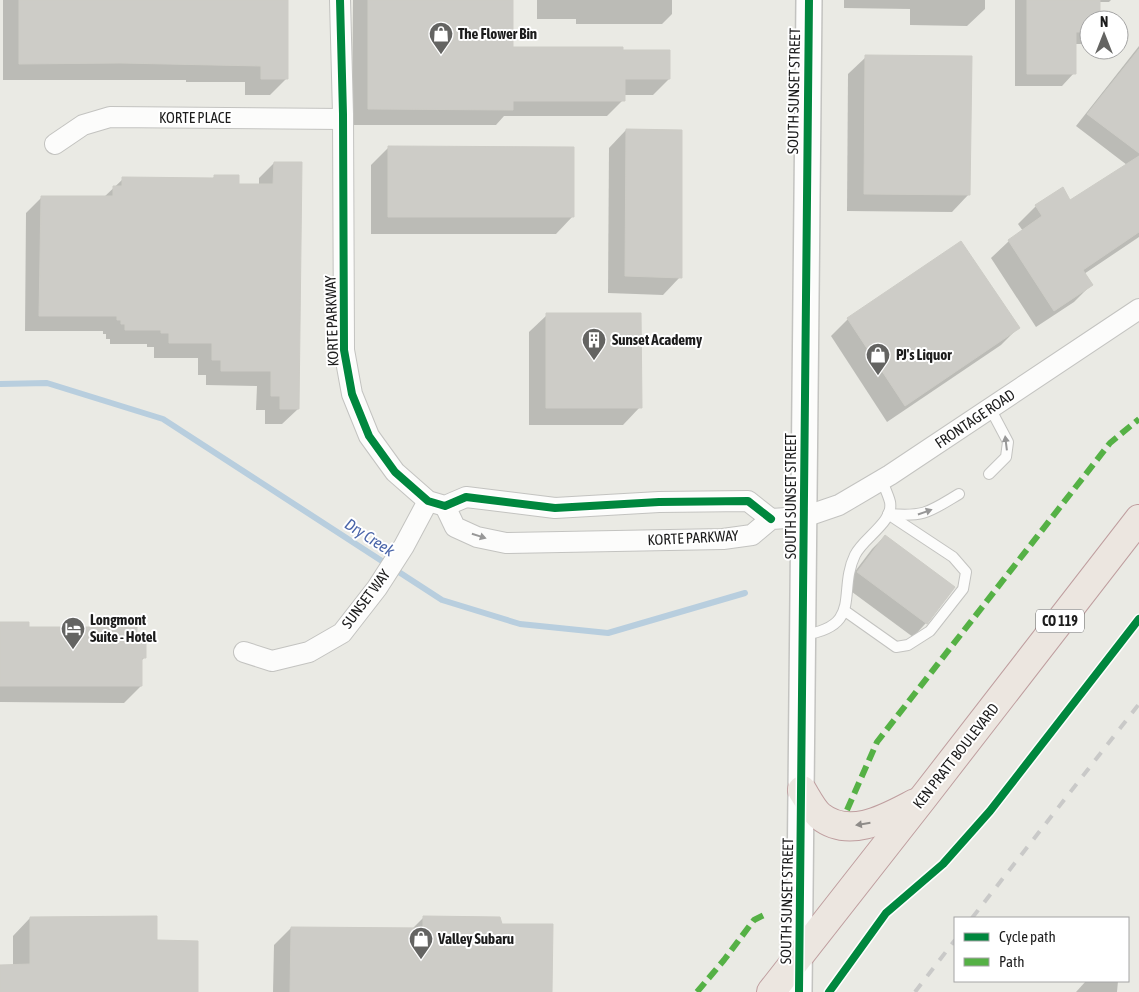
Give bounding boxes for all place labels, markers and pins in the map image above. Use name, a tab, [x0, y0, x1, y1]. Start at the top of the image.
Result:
shop icon: The Flower Bin	[428, 21, 454, 55]
place label: The Flower Bin	[458, 25, 537, 42]
building icon: Sunset Academy	[581, 327, 607, 361]
place label: Sunset Academy	[612, 331, 703, 348]
shop icon: PJ's Liquor	[865, 342, 891, 376]
place label: PJ's Liquor	[896, 346, 952, 363]
place label: Longmont Suite - Hotel	[90, 611, 158, 645]
hotel icon: Longmont Suite - Hotel	[60, 616, 86, 650]
shop icon: Valley Subaru	[408, 926, 434, 960]
place label: Valley Subaru	[437, 930, 514, 947]

